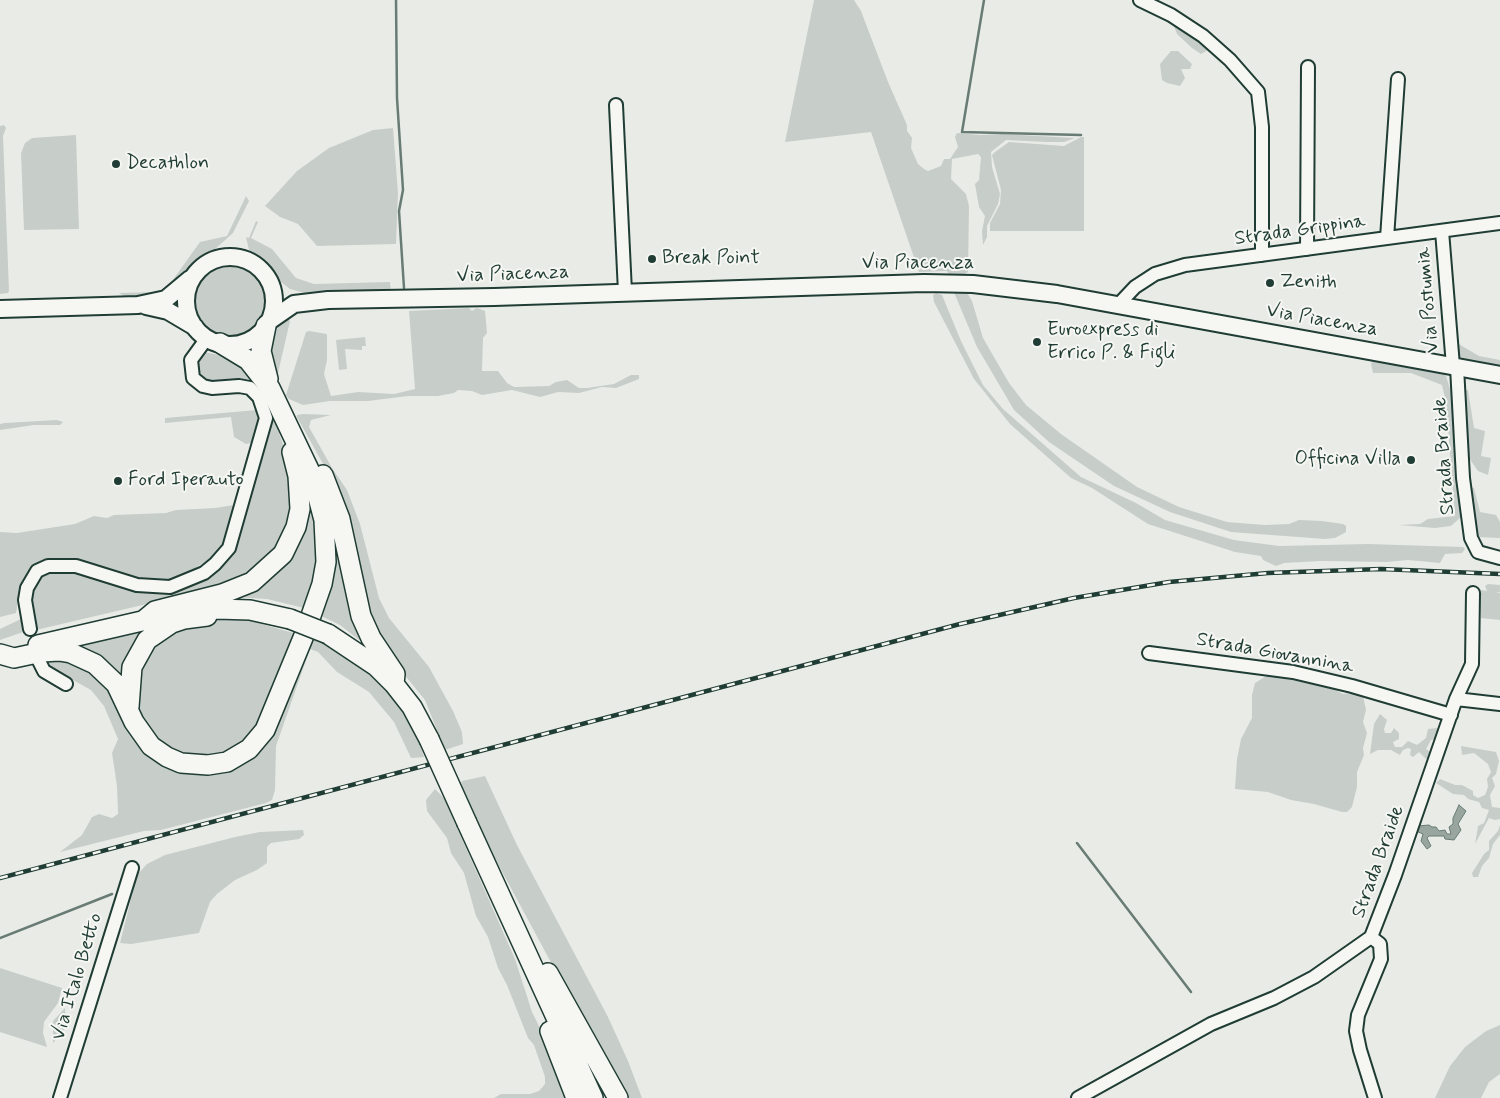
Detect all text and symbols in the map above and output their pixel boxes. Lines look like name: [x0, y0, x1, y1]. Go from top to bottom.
place label: Decathlon: [126, 152, 209, 176]
marker: Decathlon: [110, 158, 122, 170]
street label: Strada Grippina: [1233, 210, 1367, 252]
street label: Via Postumia: [1412, 246, 1446, 354]
place label: Break Point: [662, 247, 760, 271]
street label: Via Piacenza: [862, 252, 974, 276]
marker: Break Point: [646, 253, 658, 265]
street label: Via Piacenza: [456, 261, 570, 289]
place label: Zenith: [1280, 271, 1337, 295]
marker: Zenith: [1264, 277, 1276, 289]
street label: Via Piacenza: [1264, 299, 1380, 343]
place label: Euroexpress di Errico P. & Figli: [1047, 319, 1175, 366]
marker: Euroexpress di Errico P. & Figli: [1031, 336, 1043, 348]
street label: Strada Braide: [1429, 396, 1461, 516]
place label: Officina Villa: [1294, 448, 1401, 472]
marker: Officina Villa: [1405, 454, 1417, 466]
place label: Ford Iperauto: [128, 469, 244, 493]
marker: Ford Iperauto: [112, 475, 124, 487]
street label: Strada Giovannina: [1195, 628, 1355, 680]
street label: Strada Braide: [1348, 802, 1410, 922]
street label: Via Italo Betto: [47, 910, 109, 1044]

